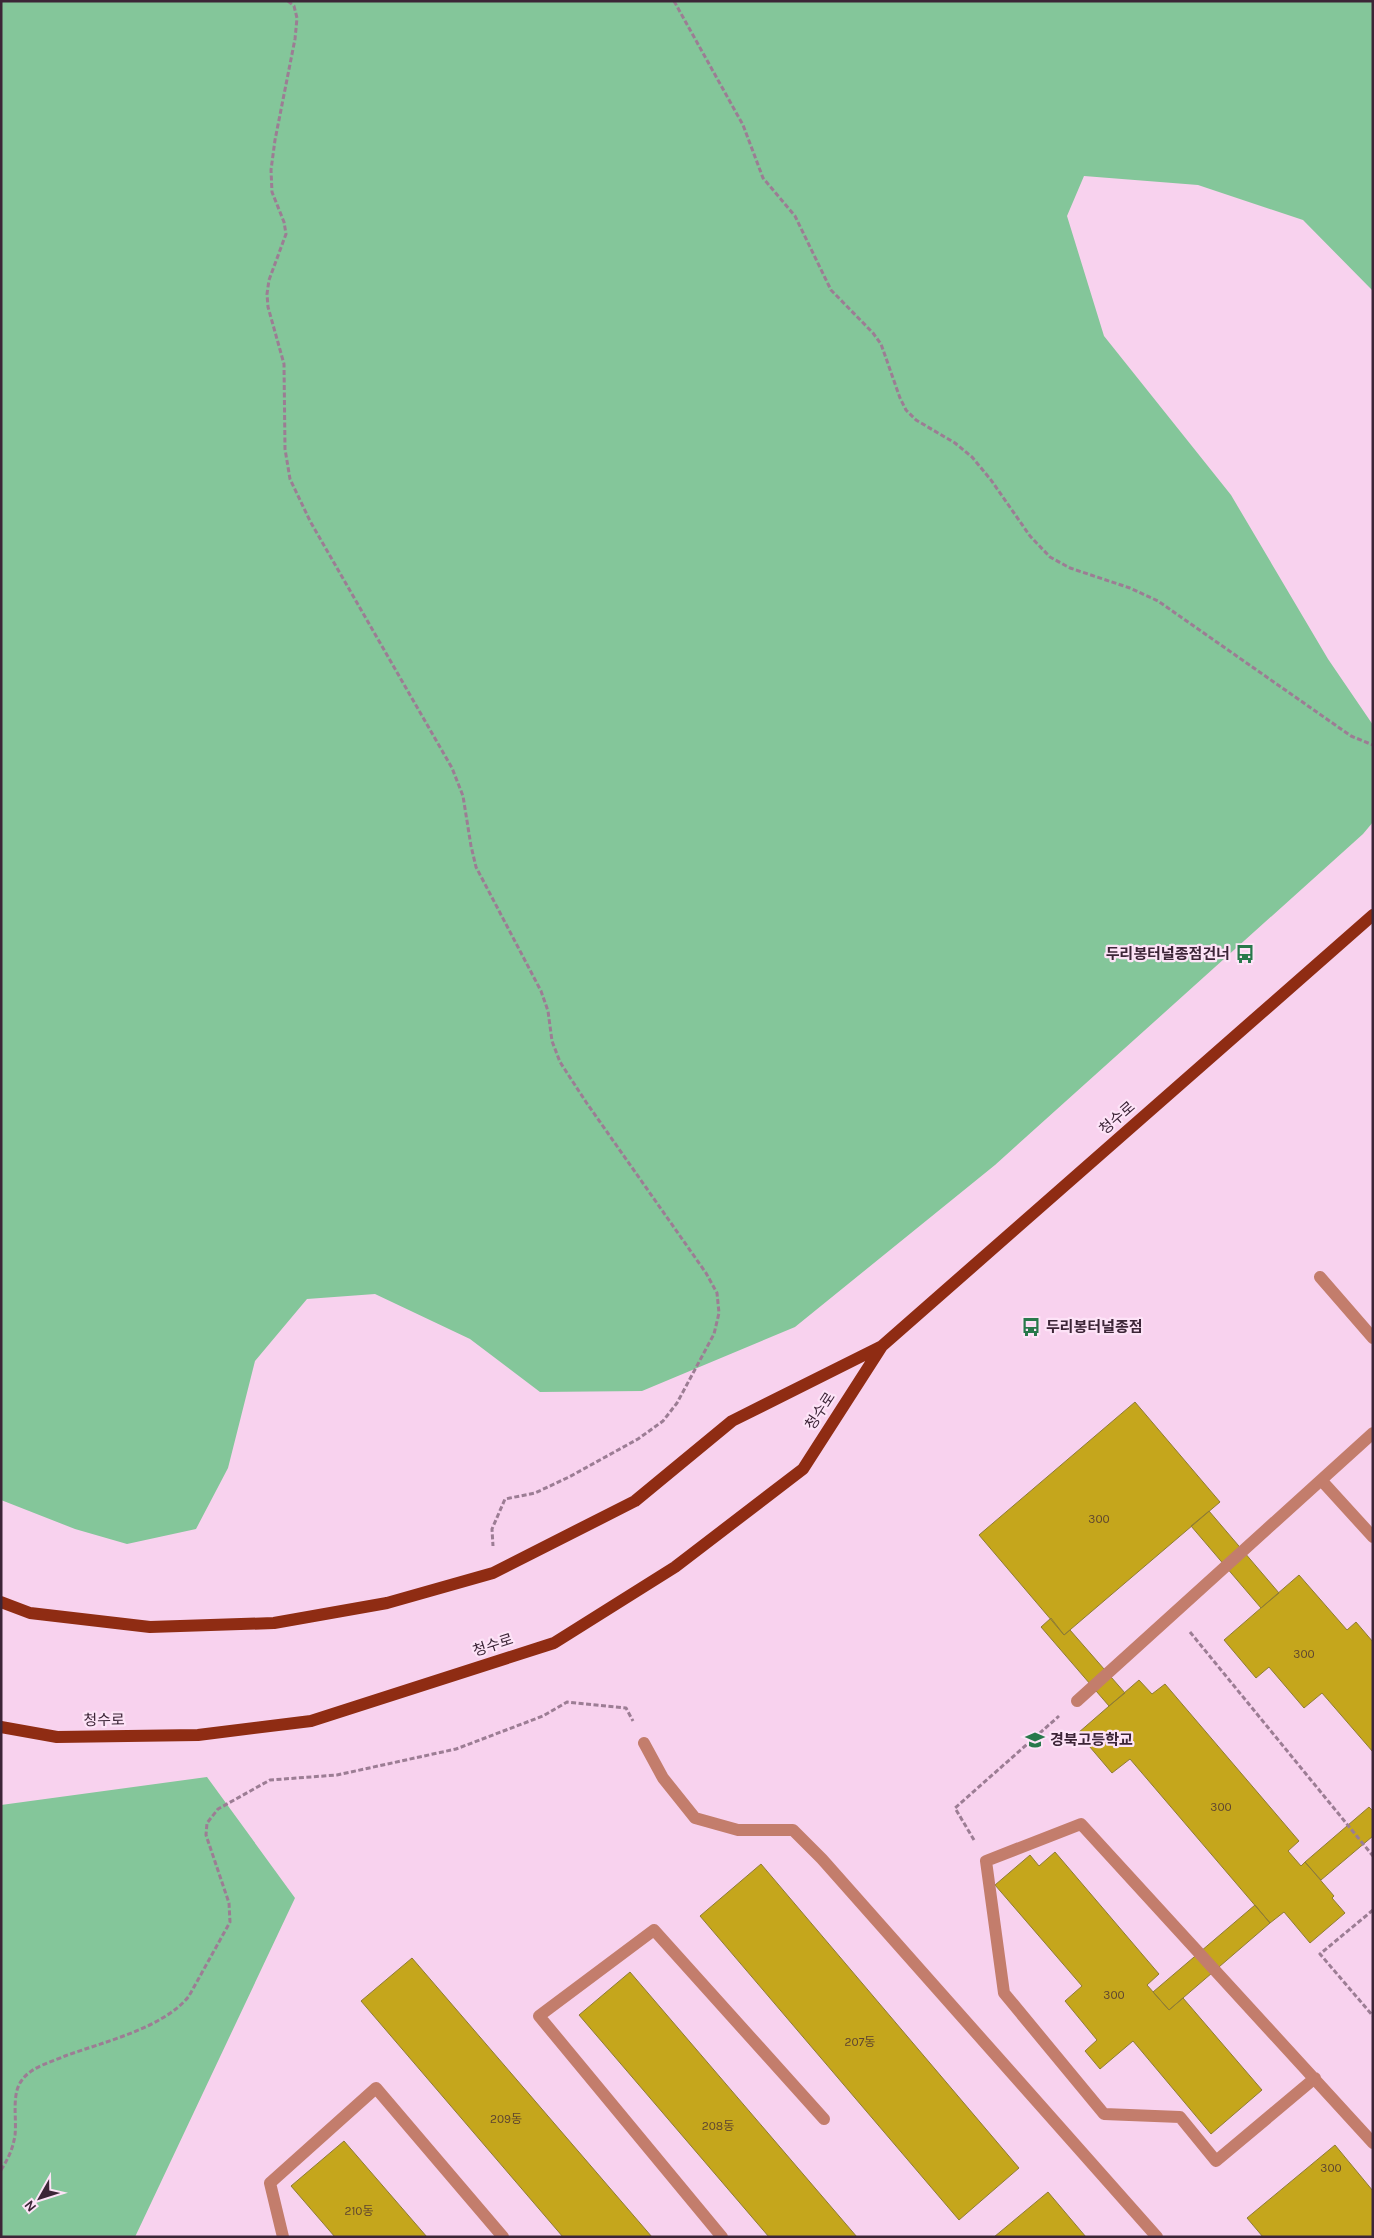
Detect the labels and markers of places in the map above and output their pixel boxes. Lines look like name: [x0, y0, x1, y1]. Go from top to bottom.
bus stop icon: 두리봉터널종점건너: [1234, 943, 1256, 965]
place label: 두리봉터널종점건너: [1106, 945, 1230, 963]
bus stop icon: 두리봉터널종점: [1020, 1316, 1042, 1338]
place label: 두리봉터널종점: [1046, 1318, 1143, 1336]
school or university icon: 경북고등학교: [1024, 1729, 1046, 1751]
place label: 경북고등학교: [1050, 1731, 1133, 1749]

